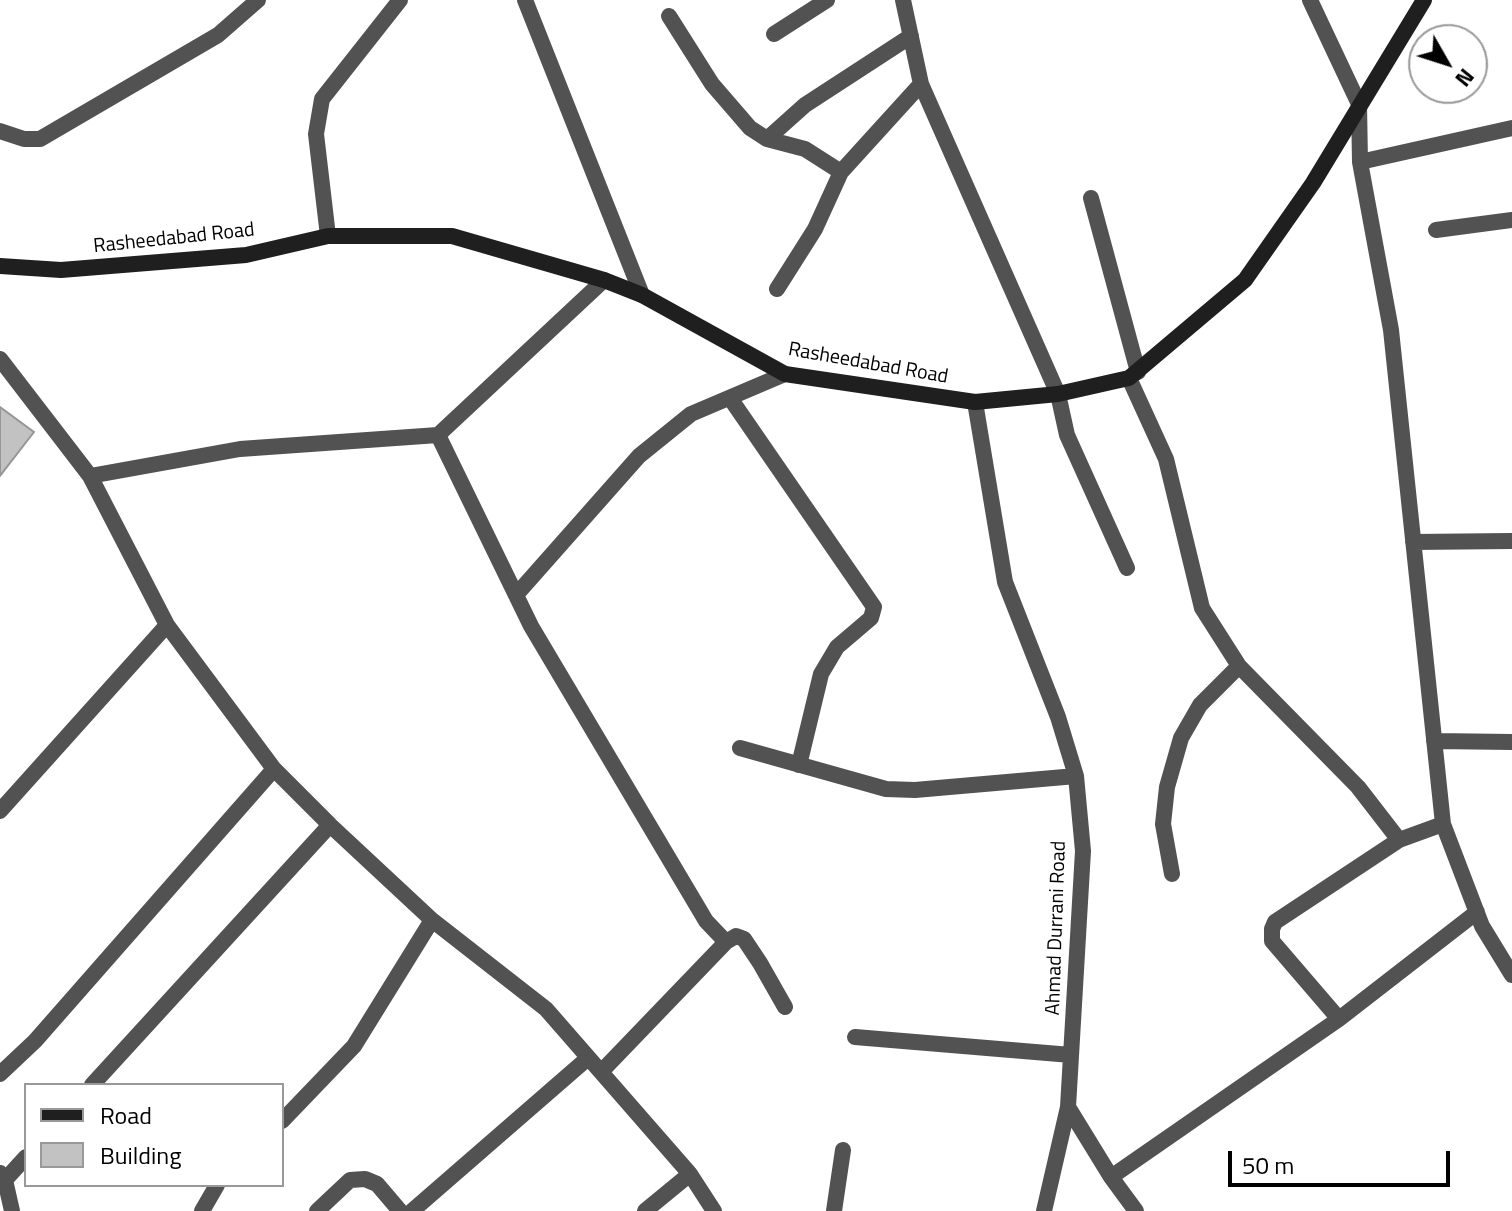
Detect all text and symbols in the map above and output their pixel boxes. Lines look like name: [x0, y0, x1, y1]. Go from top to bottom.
north arrow: [1408, 24, 1488, 104]
text: N: [1447, 61, 1483, 94]
street label: Rasheedabad Road: [92, 219, 256, 259]
street label: Rasheedabad Road: [786, 338, 950, 390]
street label: Ahmad Durrani Road: [1042, 840, 1072, 1016]
legend: [24, 1083, 284, 1187]
text: Road: [100, 1097, 152, 1133]
scale bar: [1232, 1135, 1454, 1185]
text: Building: [100, 1137, 182, 1173]
text: 50 m: [1242, 1147, 1294, 1183]

